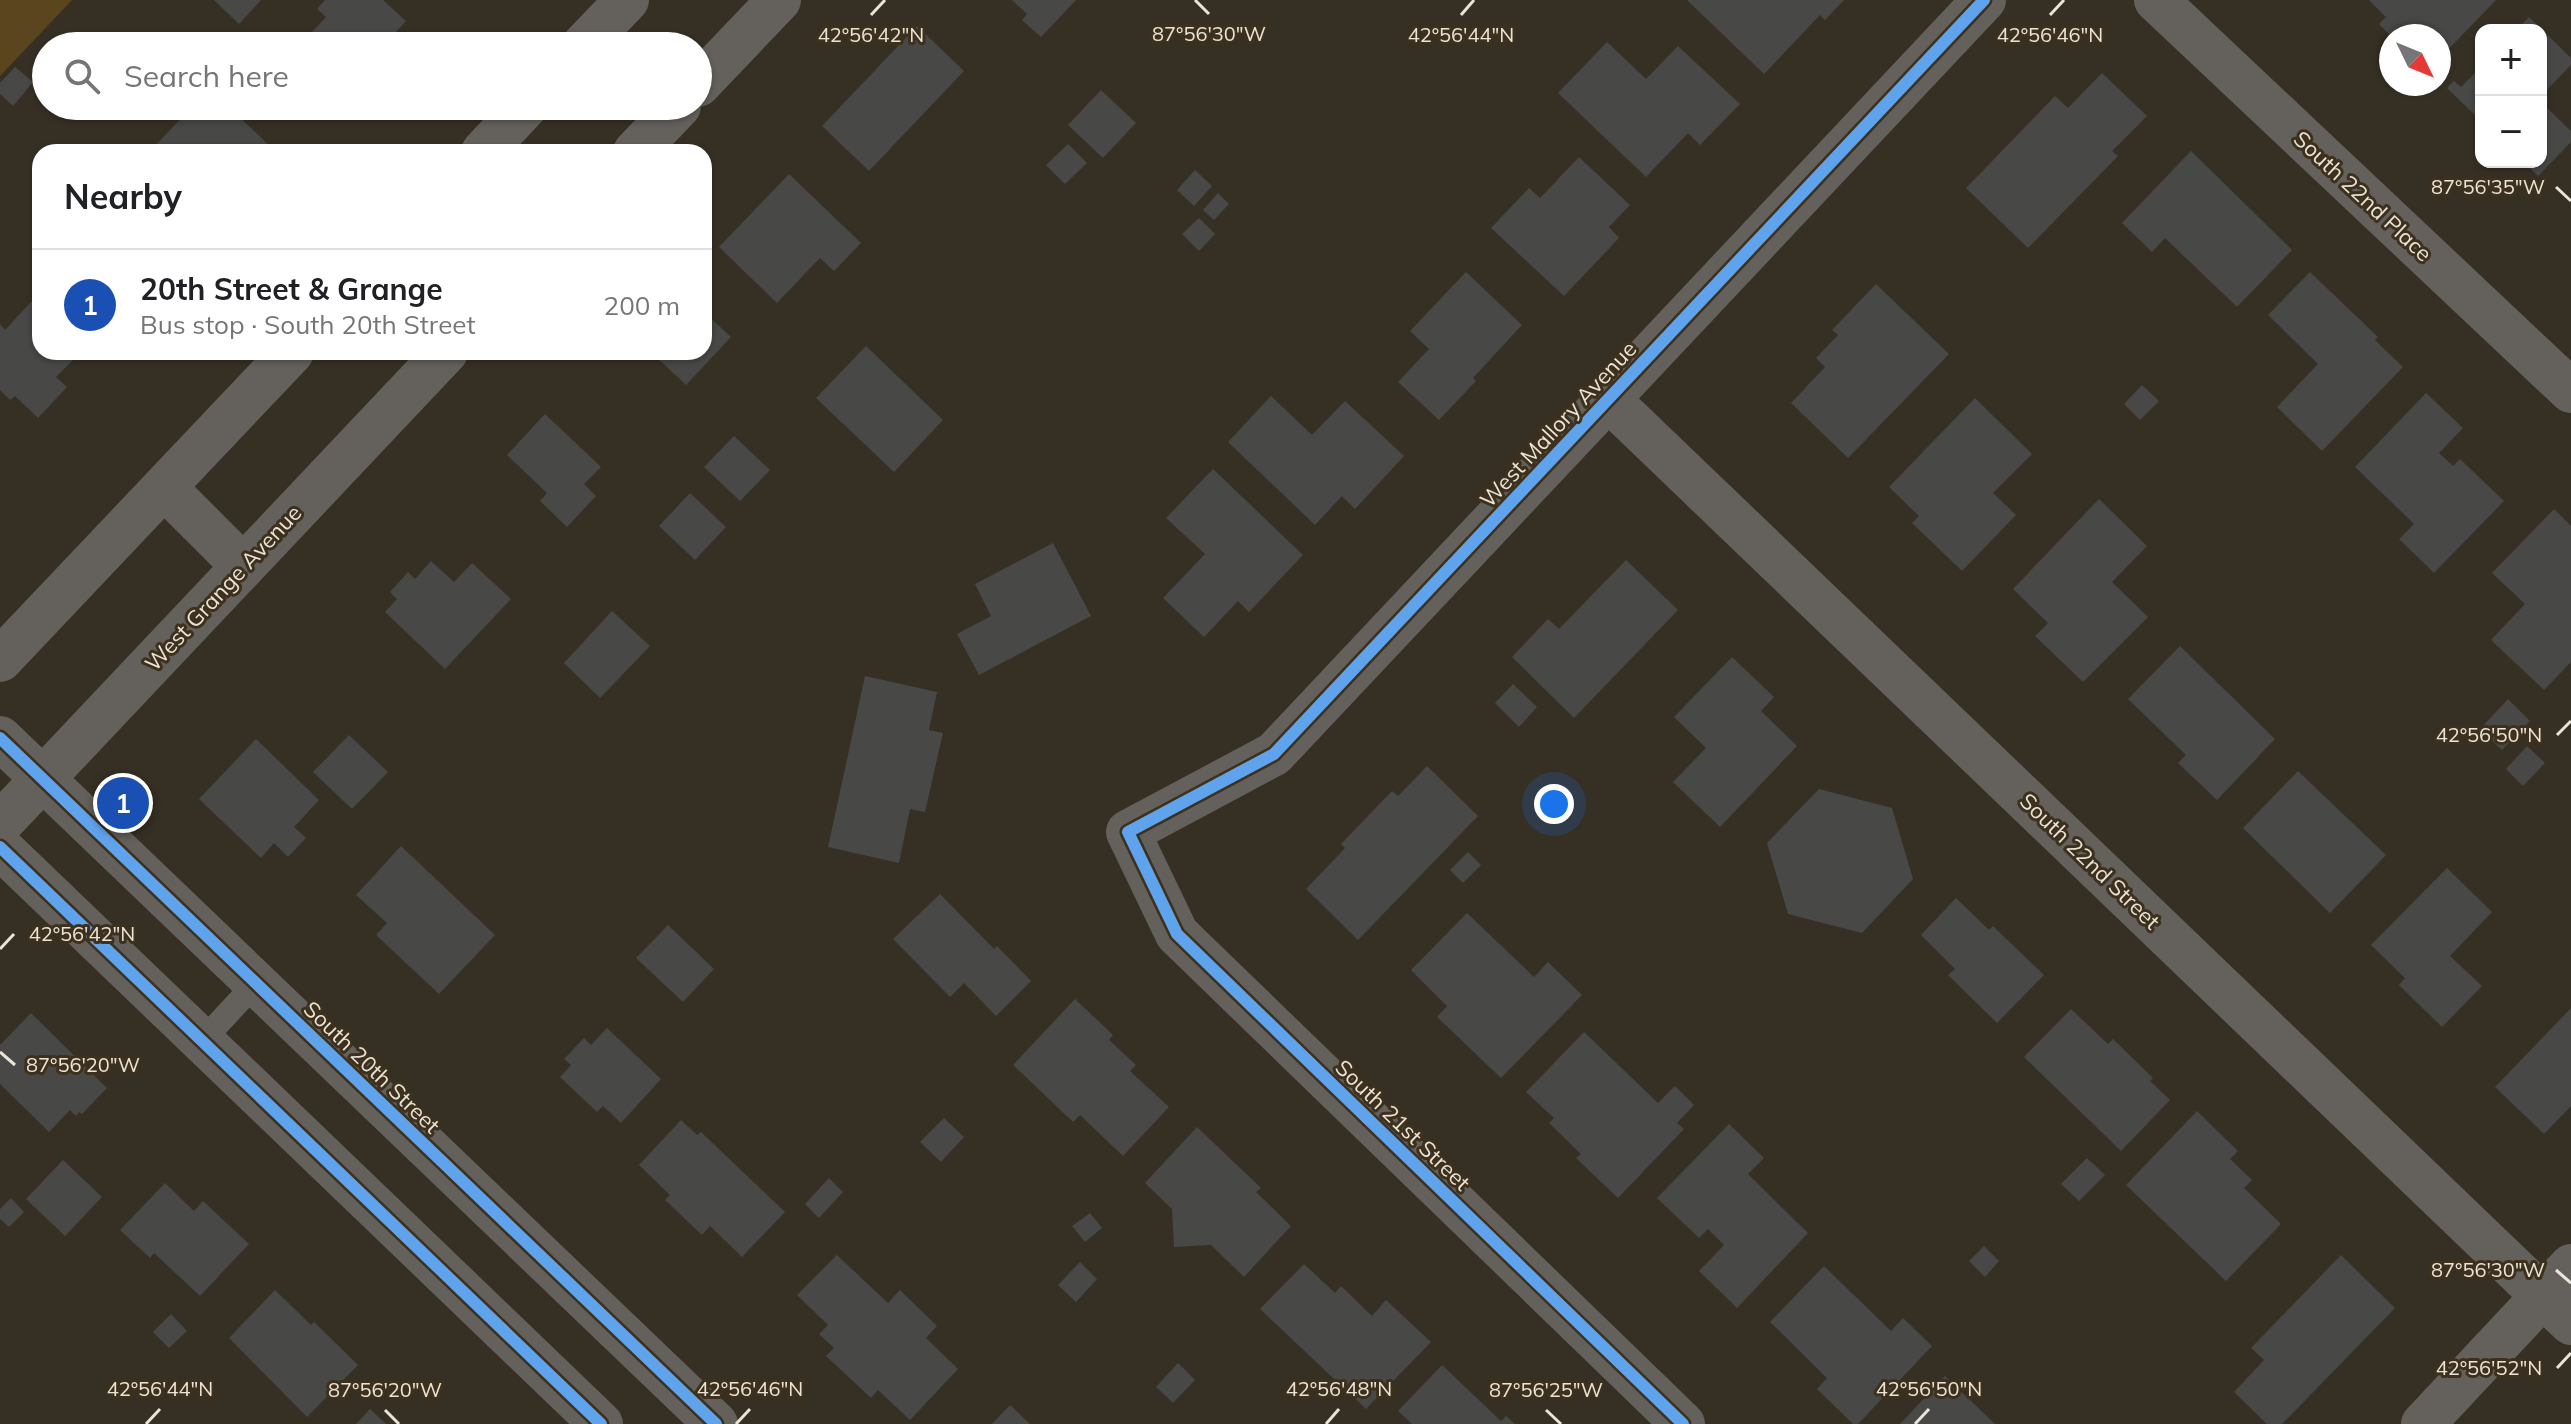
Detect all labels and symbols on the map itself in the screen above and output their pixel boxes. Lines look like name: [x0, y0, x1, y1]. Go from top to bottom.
text: 87°56'30"W: [1152, 21, 1266, 46]
text: 42°56'42"N: [818, 22, 924, 47]
text: 42°56'44"N: [1408, 22, 1514, 47]
text: 42°56'46"N: [1997, 22, 2103, 47]
north arrow: [2379, 24, 2451, 96]
street label: South 22nd Place: [2288, 125, 2438, 267]
text: 87°56'35"W: [2431, 174, 2545, 199]
street label: West Mallory Avenue: [1474, 335, 1642, 513]
street label: West Grange Avenue: [139, 499, 307, 677]
text: 42°56'50"N: [2436, 722, 2542, 747]
pin: 1: [97, 773, 149, 833]
your location: [1534, 784, 1574, 824]
street label: South 22nd Street: [2014, 787, 2166, 935]
text: 42°56'42"N: [29, 921, 135, 946]
street label: South 20th Street: [298, 995, 446, 1139]
text: 87°56'20"W: [26, 1052, 140, 1077]
street label: South 21st Street: [1330, 1054, 1477, 1197]
text: 87°56'30"W: [2431, 1257, 2545, 1282]
text: 42°56'52"N: [2436, 1355, 2542, 1380]
text: 42°56'44"N: [107, 1376, 213, 1401]
text: 42°56'46"N: [697, 1376, 803, 1401]
text: 42°56'48"N: [1286, 1376, 1392, 1401]
text: 42°56'50"N: [1876, 1376, 1982, 1401]
text: 87°56'20"W: [328, 1377, 442, 1402]
text: 87°56'25"W: [1489, 1377, 1603, 1402]

